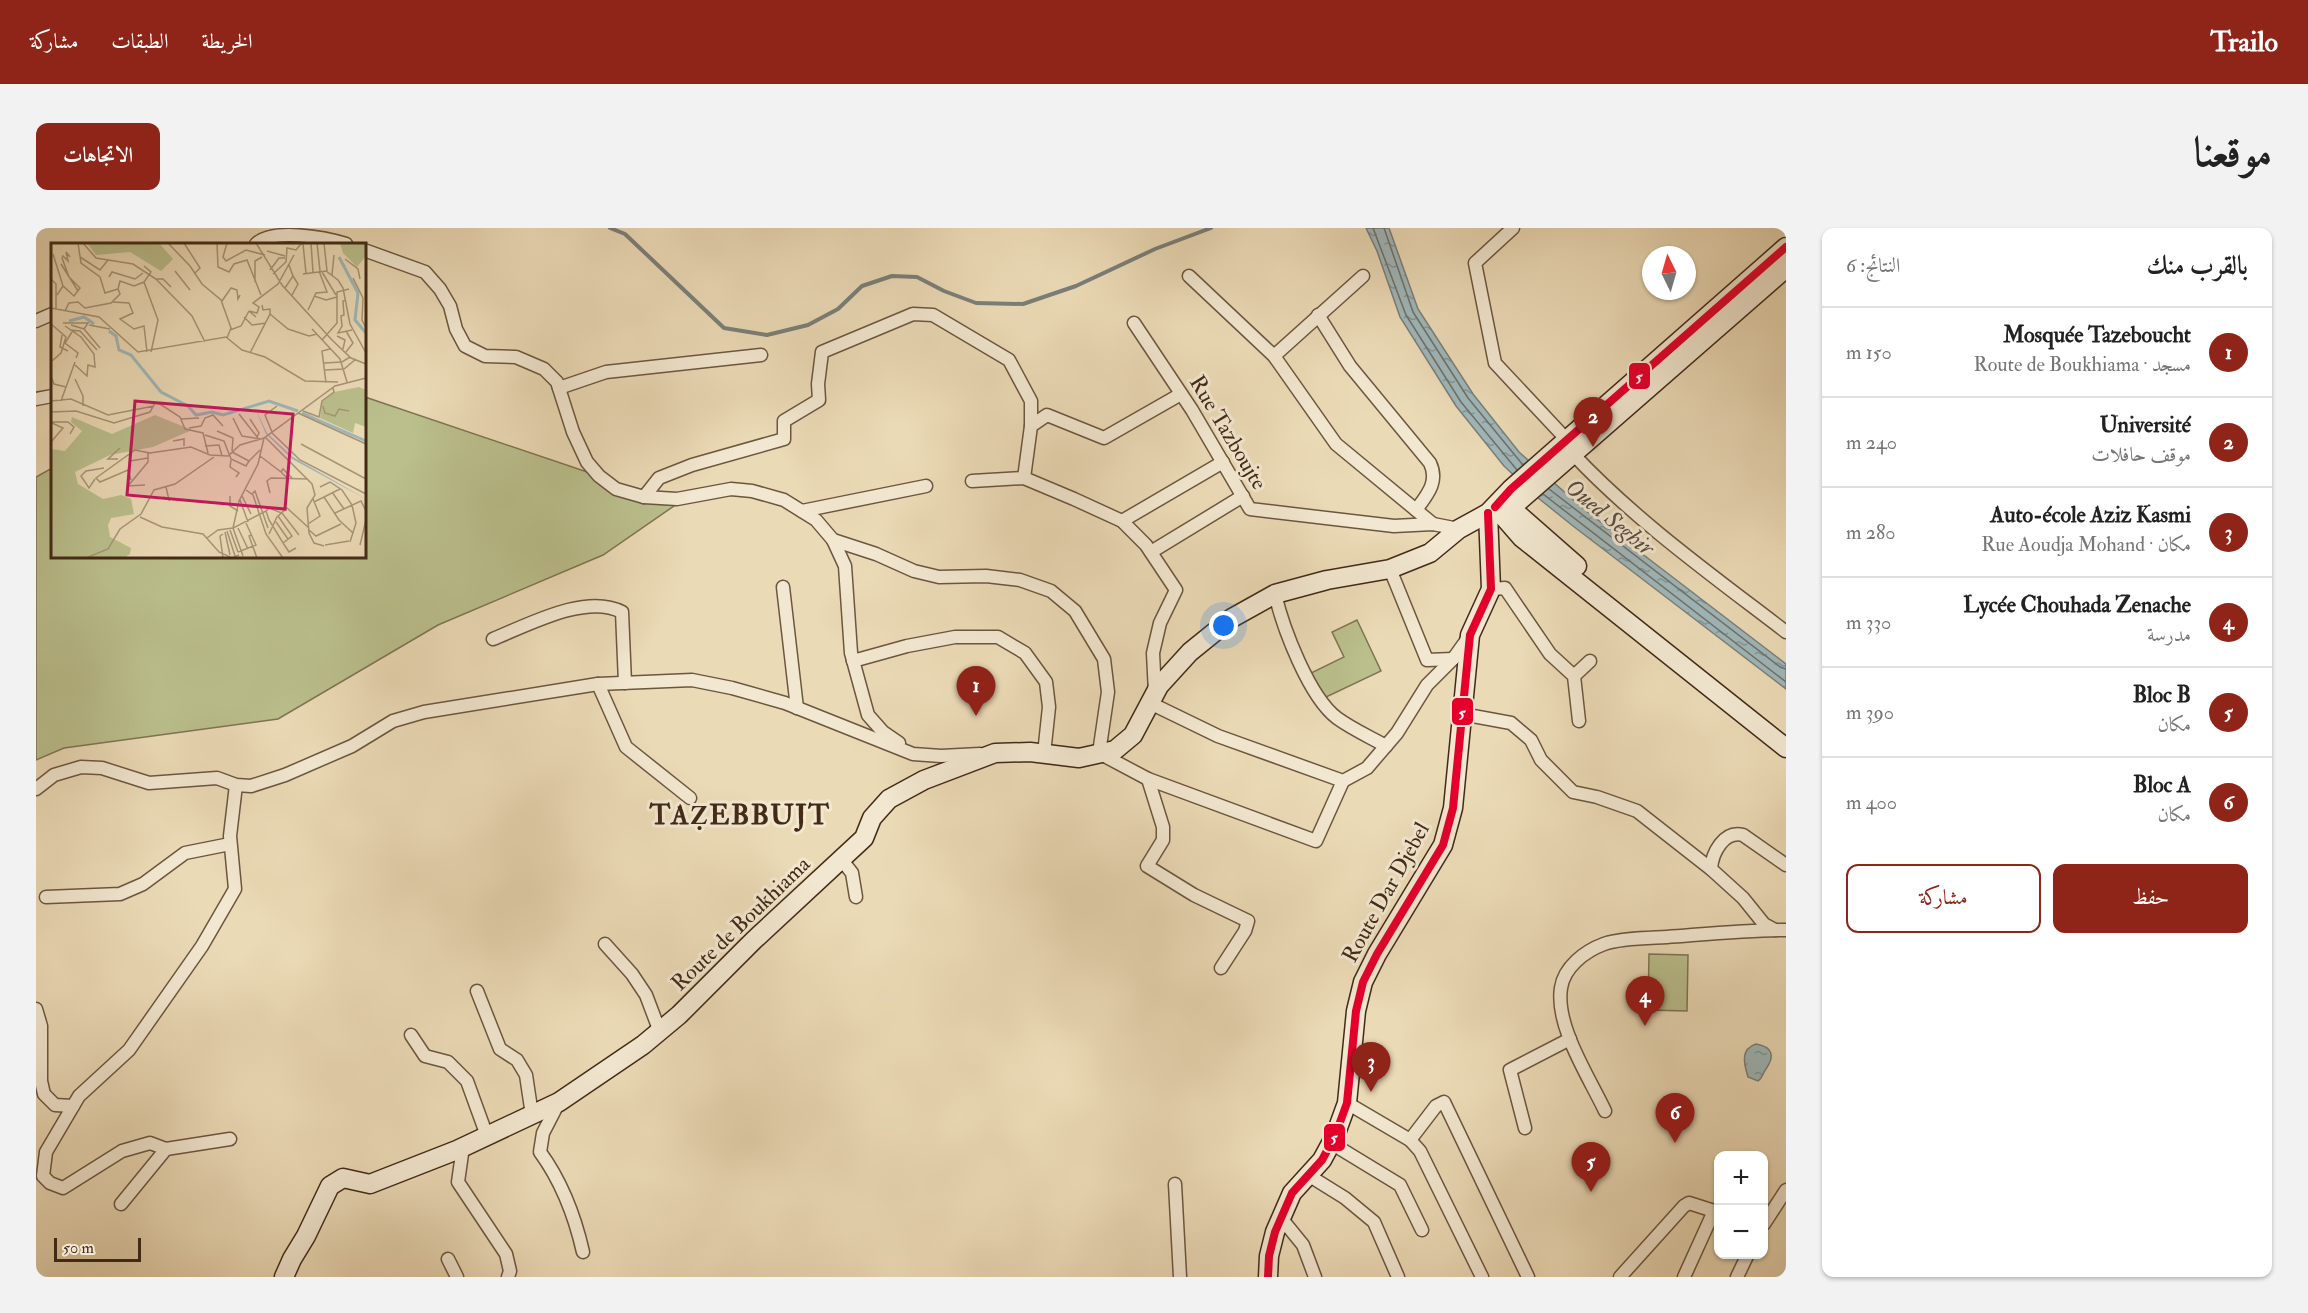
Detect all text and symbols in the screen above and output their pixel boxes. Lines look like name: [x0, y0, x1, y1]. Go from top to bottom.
text: Trailo: [2210, 25, 2278, 60]
text: مشاركة: [30, 28, 78, 55]
text: الطبقات: [111, 28, 168, 55]
text: الخريطة: [201, 28, 253, 55]
button: الاتجاهات: [36, 123, 160, 190]
text: موقعنا: [2194, 127, 2272, 179]
inset map: [51, 243, 366, 558]
north arrow: [1642, 246, 1696, 300]
text: بالقرب منك: [2146, 250, 2248, 282]
text: النتائج: 6: [1846, 253, 1900, 278]
text: Mosquée Tazeboucht: [2003, 321, 2191, 349]
text: 150 m: [1846, 340, 1892, 365]
text: 1: [2225, 340, 2232, 365]
text: مسجد · Route de Boukhiama: [1974, 352, 2191, 377]
line badge: 5: [1628, 362, 1651, 390]
text: 5: [1635, 367, 1643, 387]
street label: Rue Tazboujte: [1183, 370, 1273, 495]
pin: 2: [1574, 398, 1612, 447]
text: Université: [2100, 411, 2191, 439]
text: 240 m: [1846, 430, 1897, 455]
text: 2: [2223, 430, 2234, 455]
text: موقف حافلات: [2091, 442, 2191, 467]
water label: Oued Seghir: [1559, 472, 1662, 564]
text: Auto-école Aziz Kasmi: [1990, 501, 2191, 529]
text: 280 m: [1846, 520, 1896, 545]
text: 3: [2225, 520, 2232, 545]
text: مكان · Rue Aoudja Mohand: [1981, 532, 2191, 557]
text: Lycée Chouhada Zenache: [1963, 591, 2191, 619]
text: 330 m: [1846, 610, 1891, 635]
text: 4: [2223, 610, 2234, 635]
your location: [1209, 611, 1238, 640]
text: مدرسة: [2147, 622, 2191, 647]
pin: 1: [956, 666, 996, 716]
text: Bloc B: [2133, 681, 2191, 709]
line badge: 5: [1451, 697, 1474, 726]
text: 390 m: [1846, 700, 1894, 725]
text: 5: [2224, 700, 2233, 725]
text: 5: [1458, 703, 1466, 723]
text: مكان: [2157, 712, 2191, 737]
text: Bloc A: [2133, 771, 2191, 799]
text: 400 m: [1846, 790, 1897, 815]
text: 6: [2223, 790, 2234, 815]
district label: TAẒEBBUJT: [649, 798, 830, 833]
text: مكان: [2157, 802, 2191, 827]
street label: Route Dar Djebel: [1336, 817, 1436, 968]
street label: Route de Boukhiama: [665, 850, 817, 997]
button: مشاركة: [1846, 864, 2041, 933]
button: حفظ: [2053, 864, 2248, 933]
pin: 4: [1626, 976, 1664, 1026]
pin: 3: [1352, 1042, 1390, 1092]
pin: 6: [1656, 1094, 1694, 1143]
line badge: 5: [1323, 1123, 1346, 1152]
text: 5: [1330, 1128, 1338, 1148]
pin: 5: [1572, 1142, 1610, 1192]
map controls: [1714, 1151, 1768, 1259]
button: +: [1714, 1151, 1768, 1205]
button: −: [1714, 1205, 1768, 1259]
scale bar: [54, 1235, 141, 1262]
text: 50 m: [63, 1238, 94, 1258]

